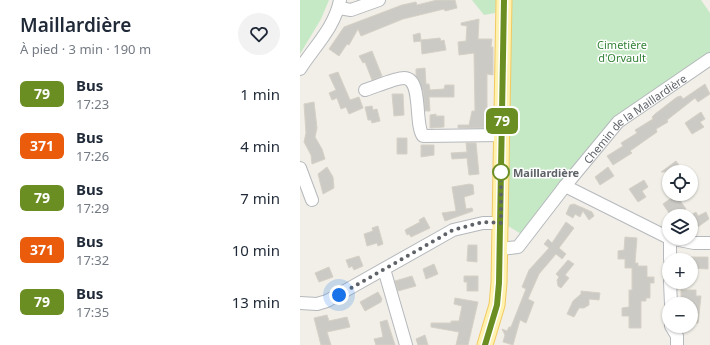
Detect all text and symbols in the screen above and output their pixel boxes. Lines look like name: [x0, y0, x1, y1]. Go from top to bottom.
text: Maillardière: [20, 12, 131, 38]
button: heart: [238, 13, 280, 55]
park label: Cimetière d'Orvault: [597, 37, 647, 65]
text: À pied · 3 min · 190 m: [20, 40, 151, 58]
street label: Chemin de la Maillardière: [580, 70, 689, 166]
text: Bus: [76, 75, 103, 95]
text: 79: [34, 84, 50, 103]
text: 1 min: [240, 84, 280, 104]
text: 17:23: [76, 95, 109, 113]
line badge: 79: [484, 108, 520, 134]
text: 79: [494, 111, 510, 130]
text: Bus: [76, 127, 103, 147]
text: 371: [30, 136, 54, 155]
text: 4 min: [240, 136, 280, 156]
text: 17:26: [76, 147, 109, 165]
marker: Maillardière: [492, 163, 510, 181]
place label: Maillardière: [513, 165, 580, 180]
map controls: [662, 165, 698, 333]
button: locate: [662, 165, 698, 201]
text: Bus: [76, 179, 103, 199]
text: 79: [34, 188, 50, 207]
text: 7 min: [240, 188, 280, 208]
text: 17:29: [76, 199, 109, 217]
button: layers: [662, 209, 698, 245]
text: Bus: [76, 231, 103, 251]
text: 371: [30, 240, 54, 259]
text: 10 min: [232, 240, 280, 260]
text: 17:32: [76, 251, 109, 269]
button: +: [662, 253, 698, 289]
text: Bus: [76, 283, 103, 303]
your location: [329, 285, 349, 305]
text: 79: [34, 292, 50, 311]
text: 13 min: [232, 292, 280, 312]
button: −: [662, 297, 698, 333]
text: 17:35: [76, 303, 109, 321]

